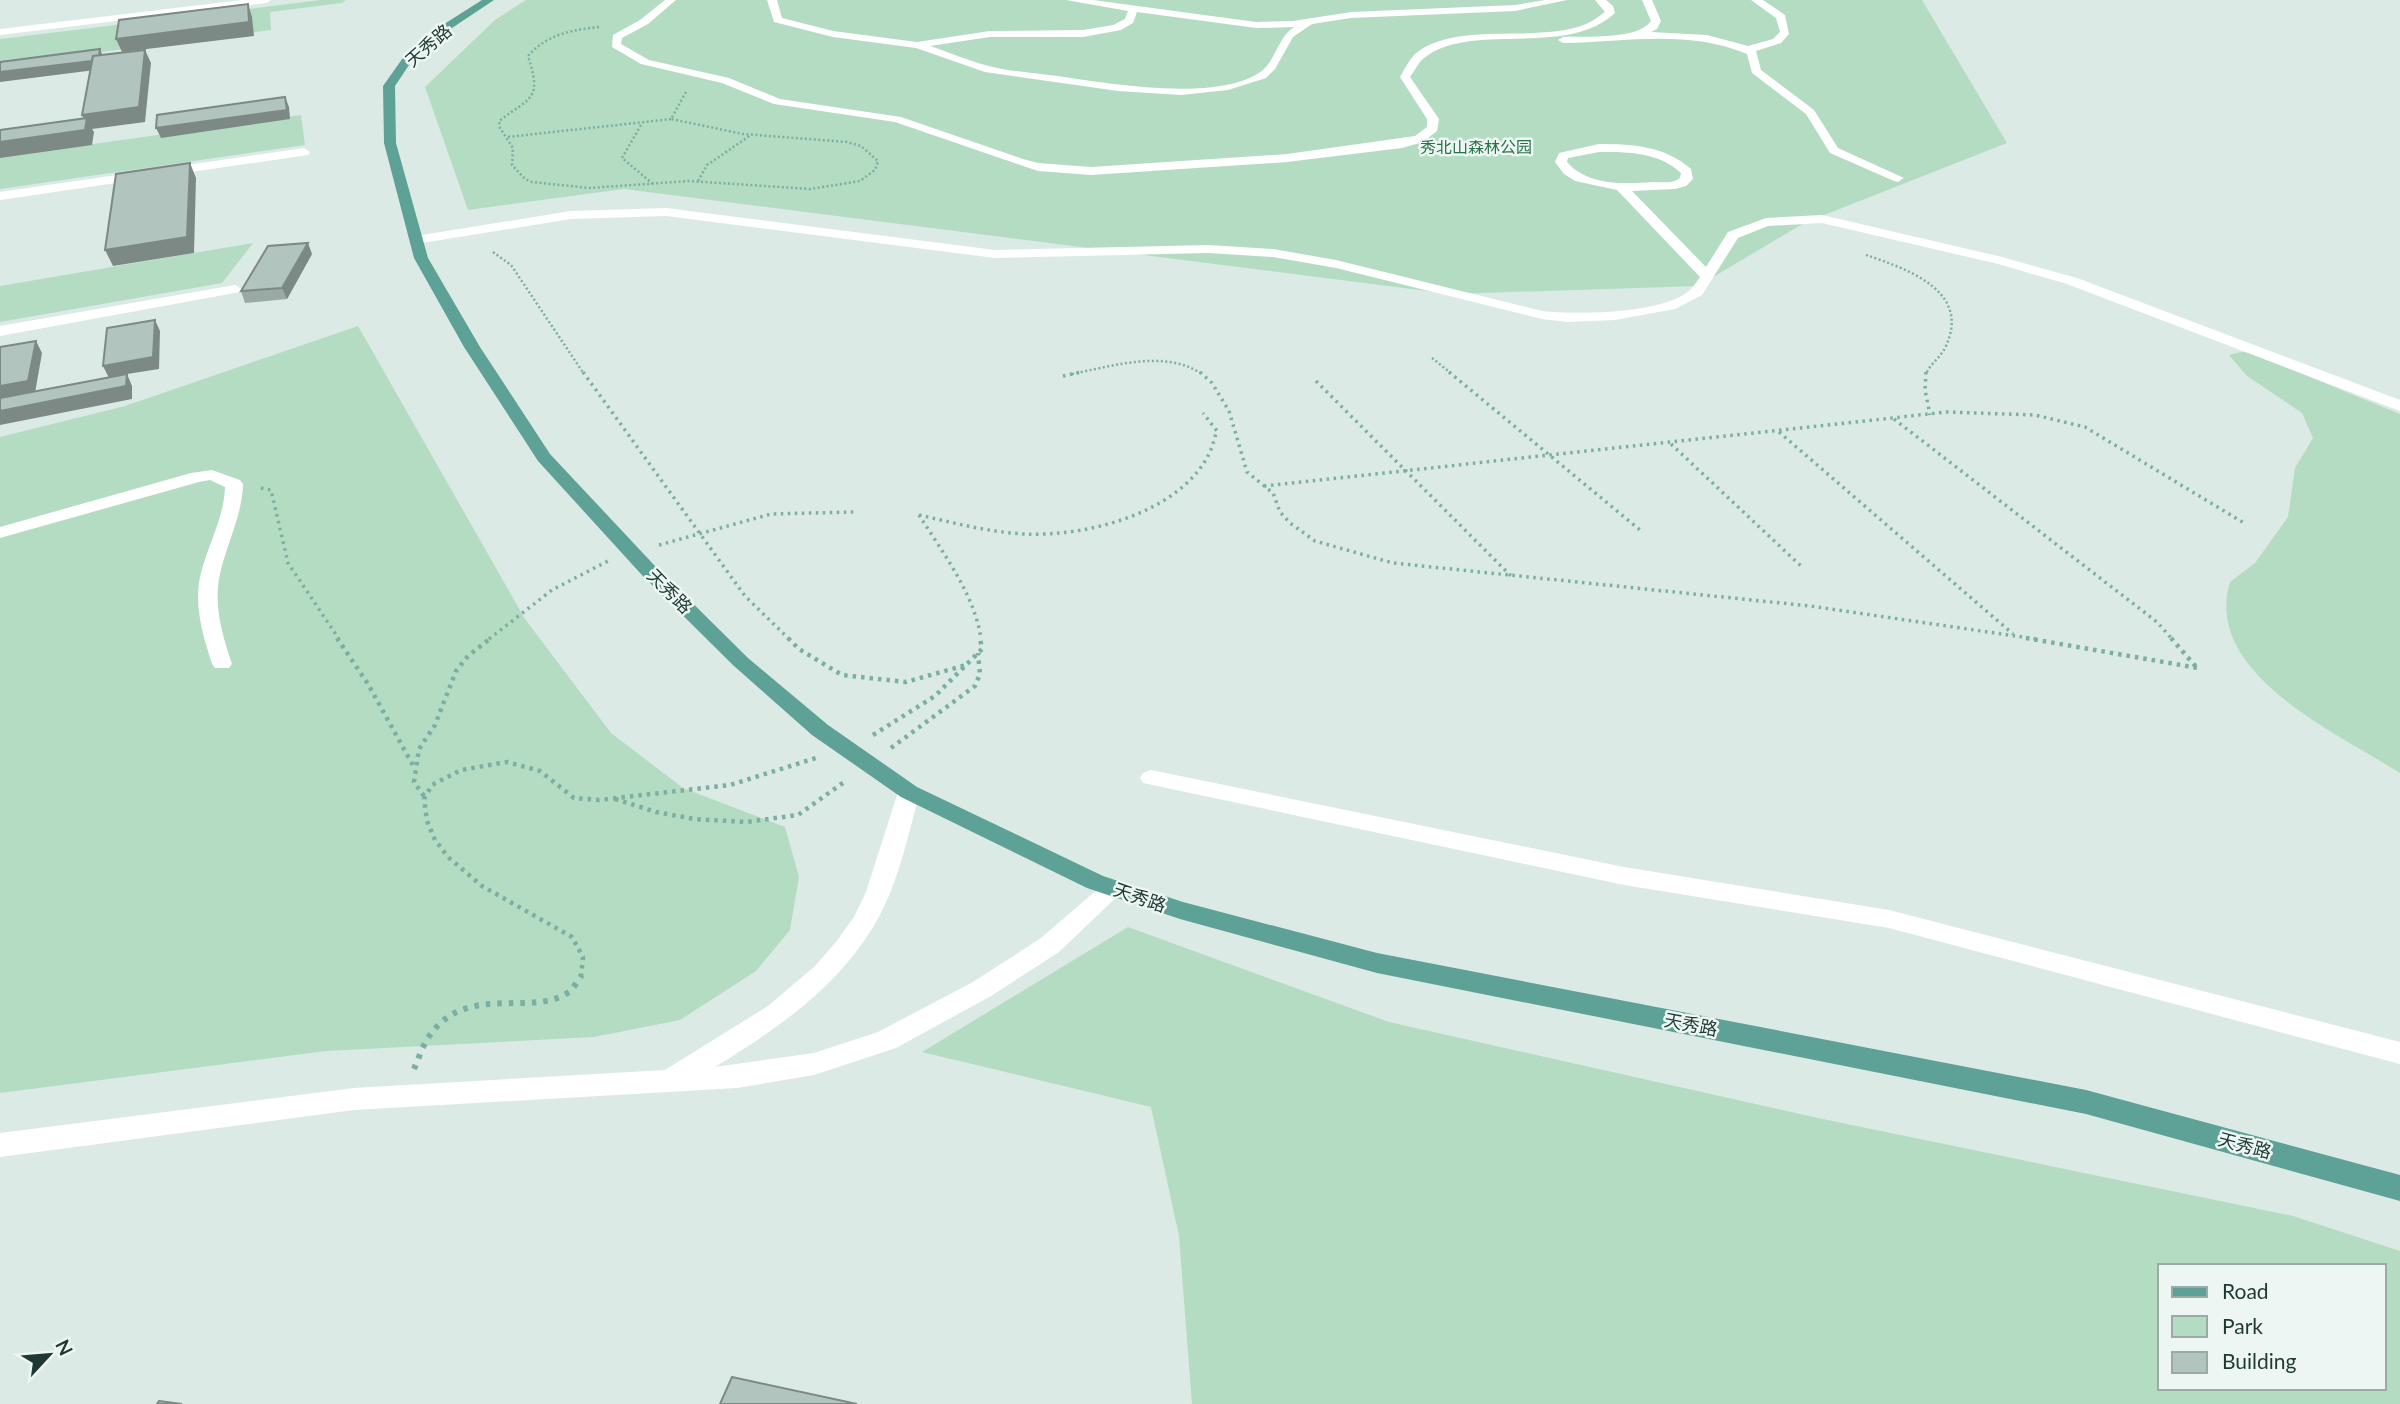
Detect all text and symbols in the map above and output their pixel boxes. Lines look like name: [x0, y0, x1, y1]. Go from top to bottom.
street label: 天秀路: [400, 19, 456, 71]
park label: 秀北山森林公园: [1420, 137, 1532, 156]
street label: 天秀路: [643, 564, 697, 618]
street label: 天秀路: [1111, 878, 1169, 916]
street label: 天秀路: [1662, 1008, 1720, 1040]
street label: 天秀路: [2216, 1127, 2274, 1163]
legend: [2158, 1264, 2386, 1390]
text: Road: [2222, 1278, 2269, 1303]
text: Park: [2222, 1313, 2263, 1338]
north arrow: [14, 1320, 84, 1390]
text: N: [51, 1336, 78, 1359]
text: Building: [2222, 1348, 2297, 1373]

